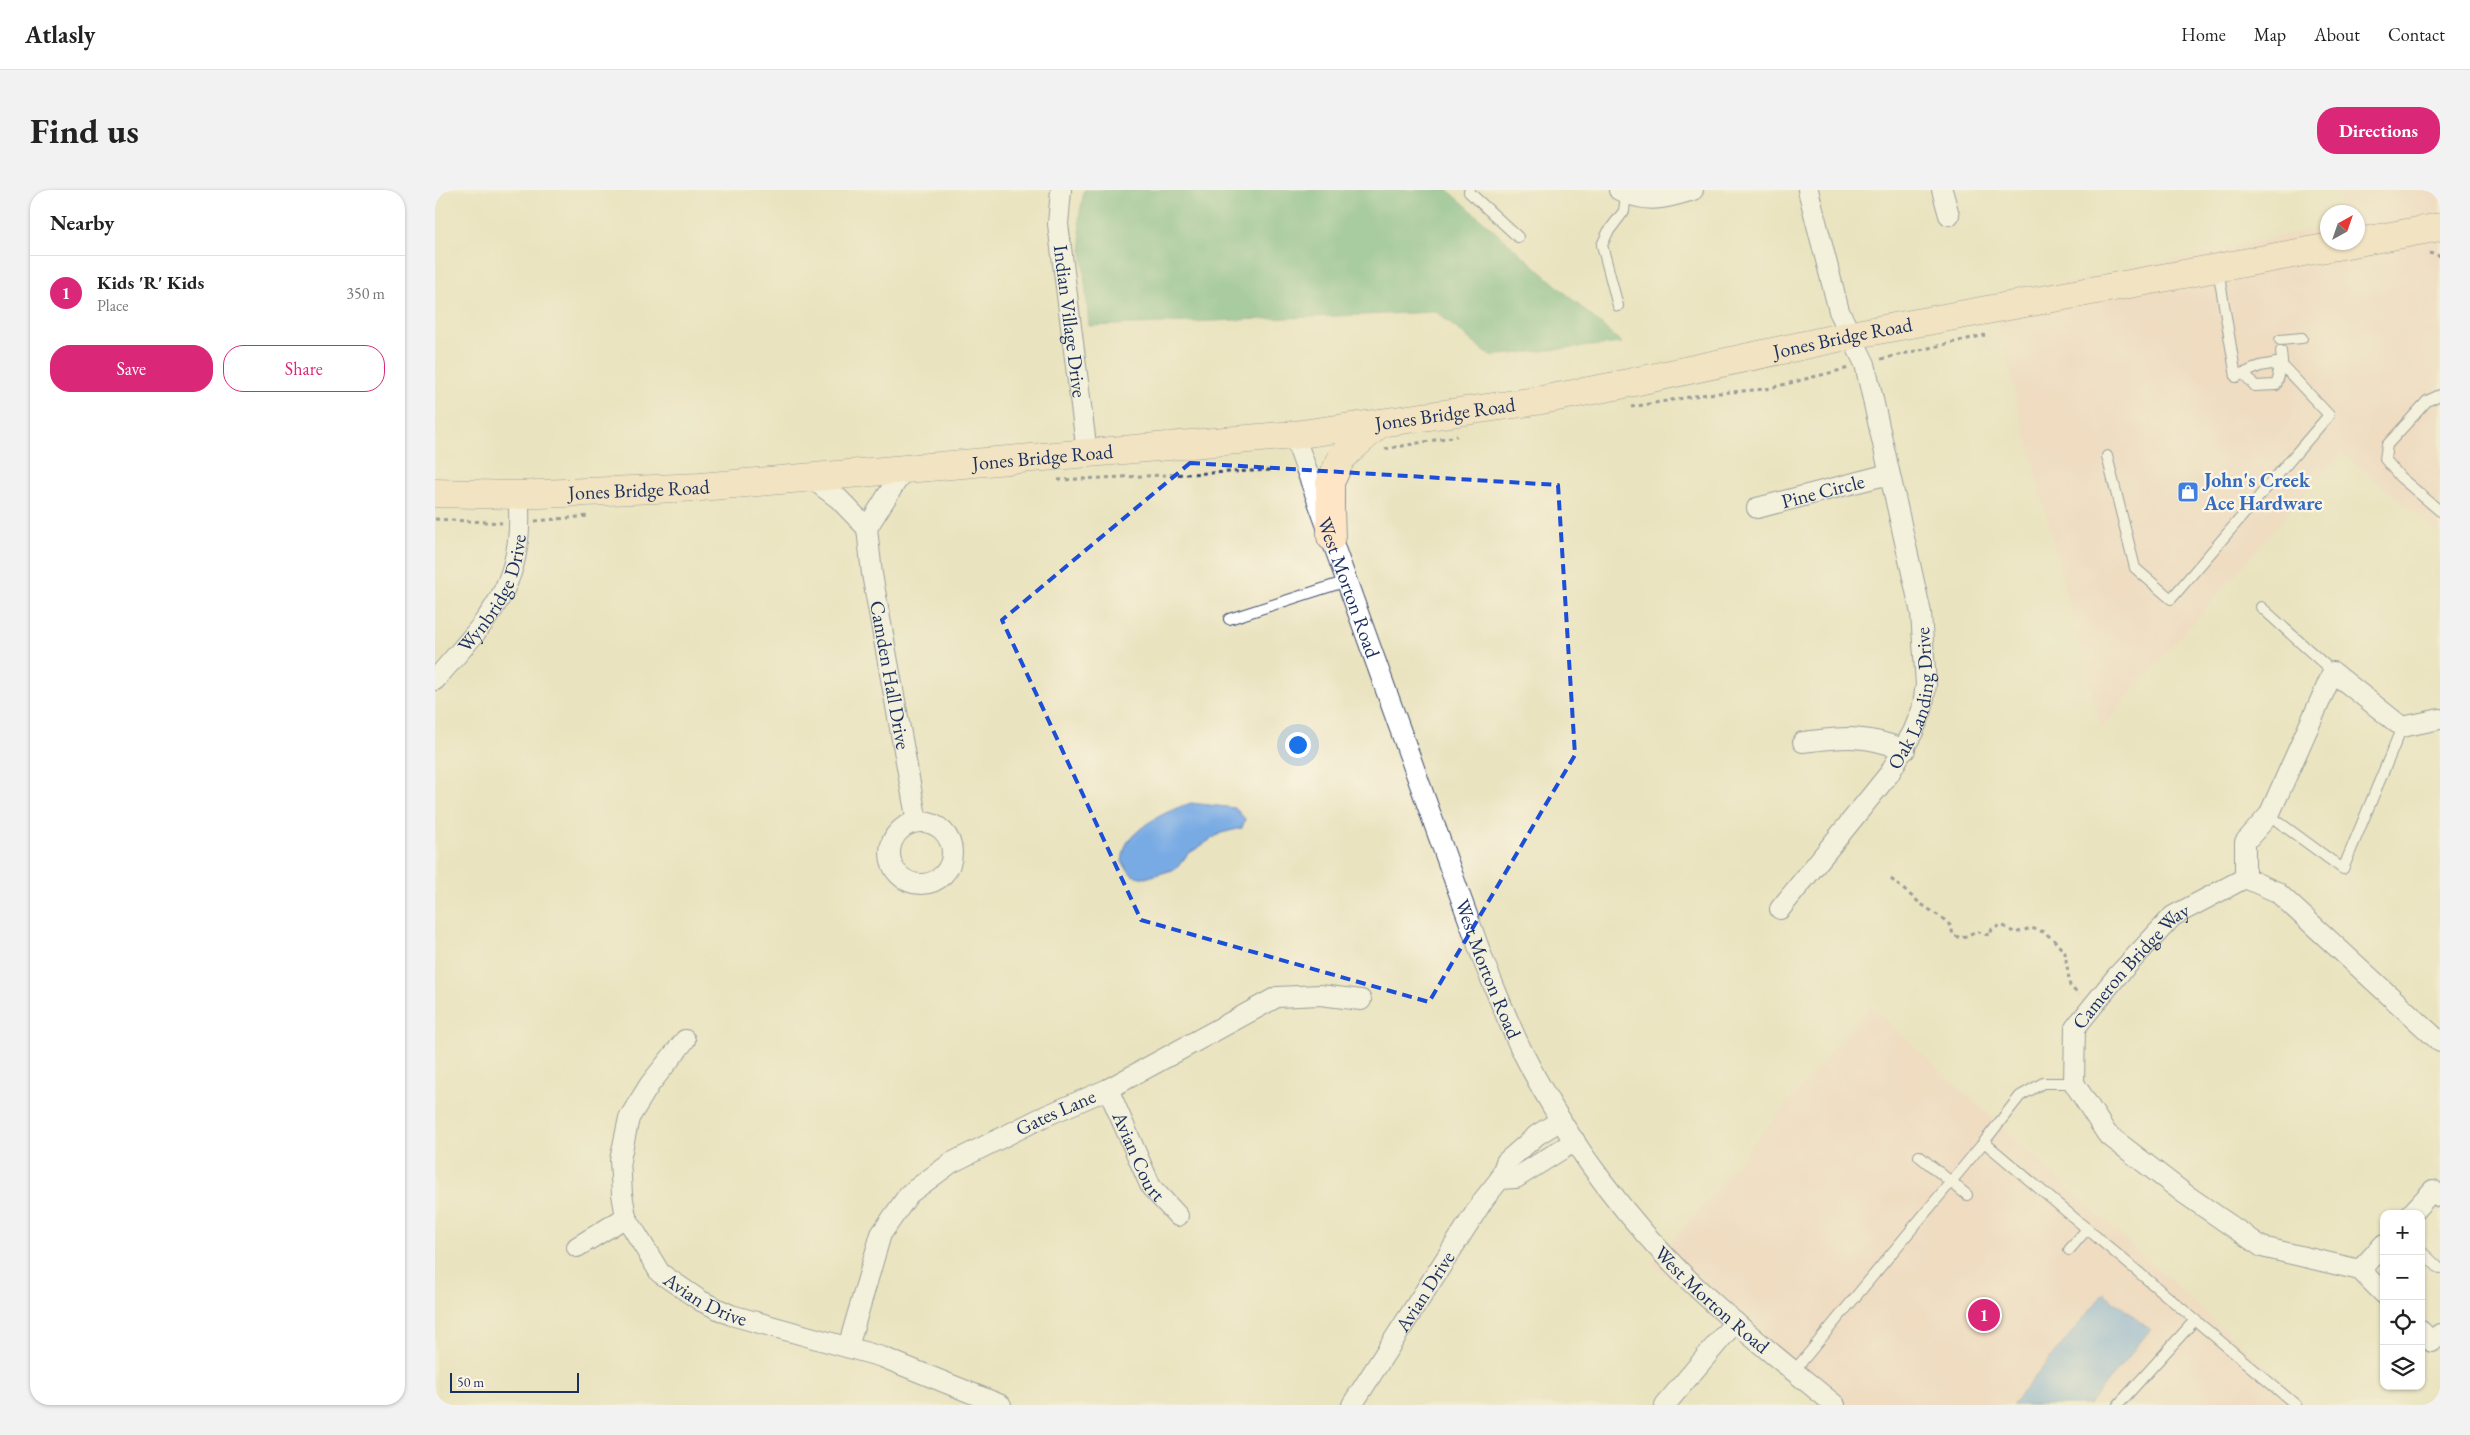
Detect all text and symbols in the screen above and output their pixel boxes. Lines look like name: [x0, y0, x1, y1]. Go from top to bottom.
text: Atlasly: [25, 19, 95, 50]
text: Home: [2181, 23, 2226, 46]
text: Map: [2254, 23, 2286, 46]
text: About: [2314, 23, 2360, 46]
text: Contact: [2388, 23, 2445, 46]
button: Directions: [2317, 107, 2440, 154]
text: Find us: [30, 108, 139, 153]
north arrow: [2320, 205, 2365, 250]
text: Nearby: [50, 209, 114, 236]
street label: Indian Village Drive: [1048, 243, 1093, 399]
text: Kids 'R' Kids: [97, 270, 204, 295]
text: 1: [62, 283, 70, 304]
text: 350 m: [346, 283, 385, 304]
text: Place: [97, 295, 129, 316]
street label: Jones Bridge Road: [1769, 311, 1915, 365]
button: Save: [50, 345, 213, 392]
button: Share: [223, 345, 385, 392]
street label: Jones Bridge Road: [1371, 391, 1518, 437]
street label: Jones Bridge Road: [969, 438, 1115, 476]
place label: John's Creek Ace Hardware: [2202, 467, 2323, 516]
street label: Pine Circle: [1779, 468, 1867, 514]
street label: Jones Bridge Road: [566, 473, 711, 506]
shop icon: John's Creek Ace Hardware: [2176, 480, 2200, 504]
street label: West Morton Road: [1312, 514, 1386, 662]
street label: Wynbridge Drive: [452, 533, 532, 658]
street label: Camden Hall Drive: [864, 599, 917, 752]
street label: Oak Landing Drive: [1881, 626, 1939, 774]
your location: [1285, 732, 1311, 758]
street label: West Morton Road: [1449, 895, 1528, 1044]
street label: Cameron Bridge Way: [2066, 897, 2194, 1035]
street label: Gates Lane: [1011, 1083, 1100, 1142]
street label: Avian Court: [1106, 1107, 1171, 1207]
map controls: [2380, 1210, 2425, 1390]
button: +: [2380, 1210, 2425, 1255]
street label: West Morton Road: [1649, 1240, 1776, 1360]
street label: Avian Drive: [1389, 1246, 1461, 1338]
button: −: [2380, 1255, 2425, 1300]
street label: Avian Drive: [658, 1266, 750, 1332]
pin: 1: [1968, 1296, 2000, 1334]
button: locate: [2380, 1300, 2425, 1345]
button: layers: [2380, 1345, 2425, 1390]
scale bar: [450, 1370, 579, 1393]
text: 50 m: [457, 1373, 484, 1391]

